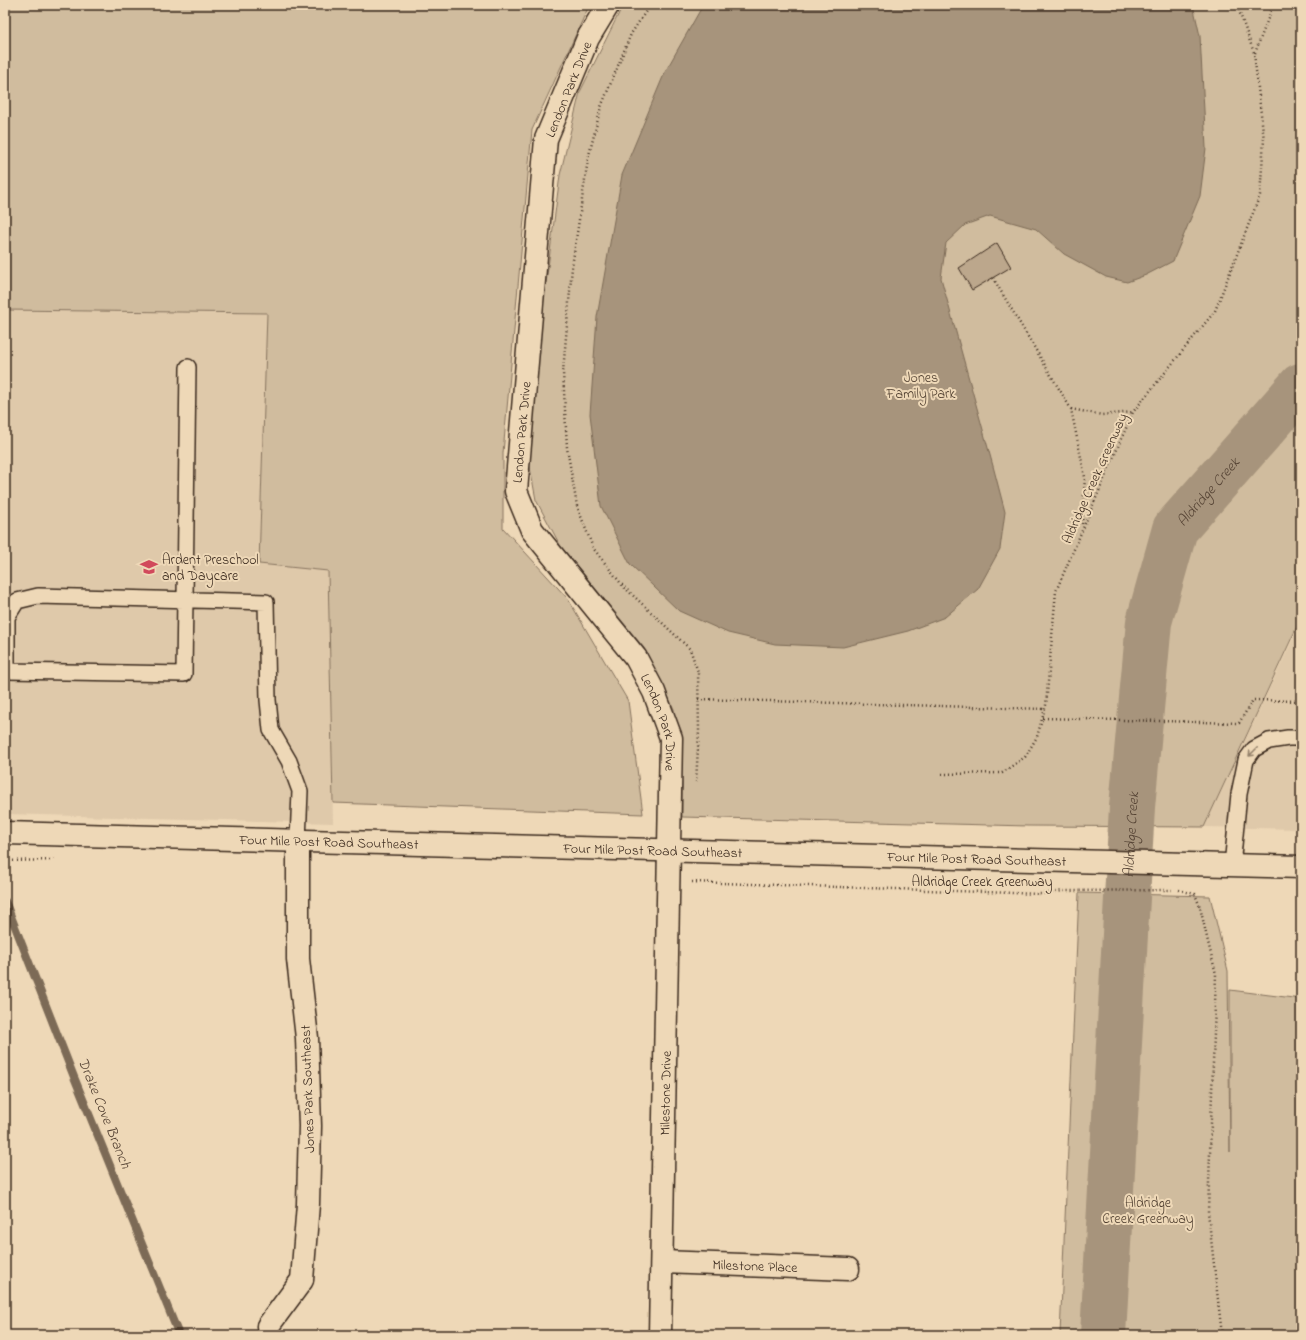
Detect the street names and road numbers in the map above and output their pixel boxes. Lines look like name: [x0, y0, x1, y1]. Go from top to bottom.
street label: Lendon Park Drive: [541, 38, 598, 141]
street label: Lendon Park Drive: [508, 380, 537, 484]
street label: Aldridge Creek Greenway: [1057, 410, 1135, 548]
street label: Lendon Park Drive: [634, 670, 680, 772]
street label: Four Mile Post Road Southeast: [238, 830, 419, 856]
street label: Four Mile Post Road Southeast: [562, 839, 743, 864]
street label: Four Mile Post Road Southeast: [886, 847, 1067, 873]
street label: Aldridge Creek Greenway: [912, 872, 1053, 894]
street label: Jones Park Southeast: [296, 1024, 321, 1153]
street label: Milestone Drive: [655, 1050, 678, 1136]
street label: Milestone Place: [712, 1255, 799, 1279]

